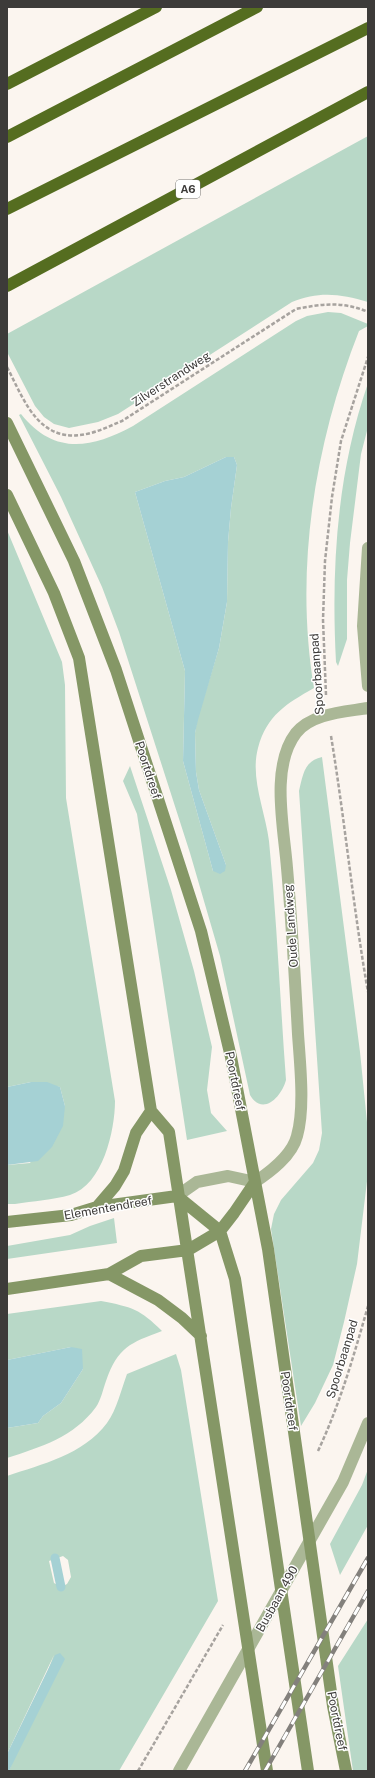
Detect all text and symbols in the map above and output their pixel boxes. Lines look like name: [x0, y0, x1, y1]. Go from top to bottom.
road number: A6: [176, 180, 200, 198]
street label: Zilverstrandweg: [129, 348, 213, 410]
street label: Spoorbaanpad: [307, 633, 327, 715]
street label: Poortdreef: [132, 739, 164, 801]
street label: Oude Landweg: [281, 884, 301, 968]
street label: Poortdreef: [222, 1050, 248, 1112]
street label: Elementendreef: [63, 1193, 153, 1223]
street label: Spoorbaanpad: [323, 1318, 361, 1400]
street label: Poortdreef: [278, 1370, 300, 1432]
street label: Busbaan 490: [253, 1563, 301, 1635]
street label: Poortdreef: [324, 1690, 350, 1752]

